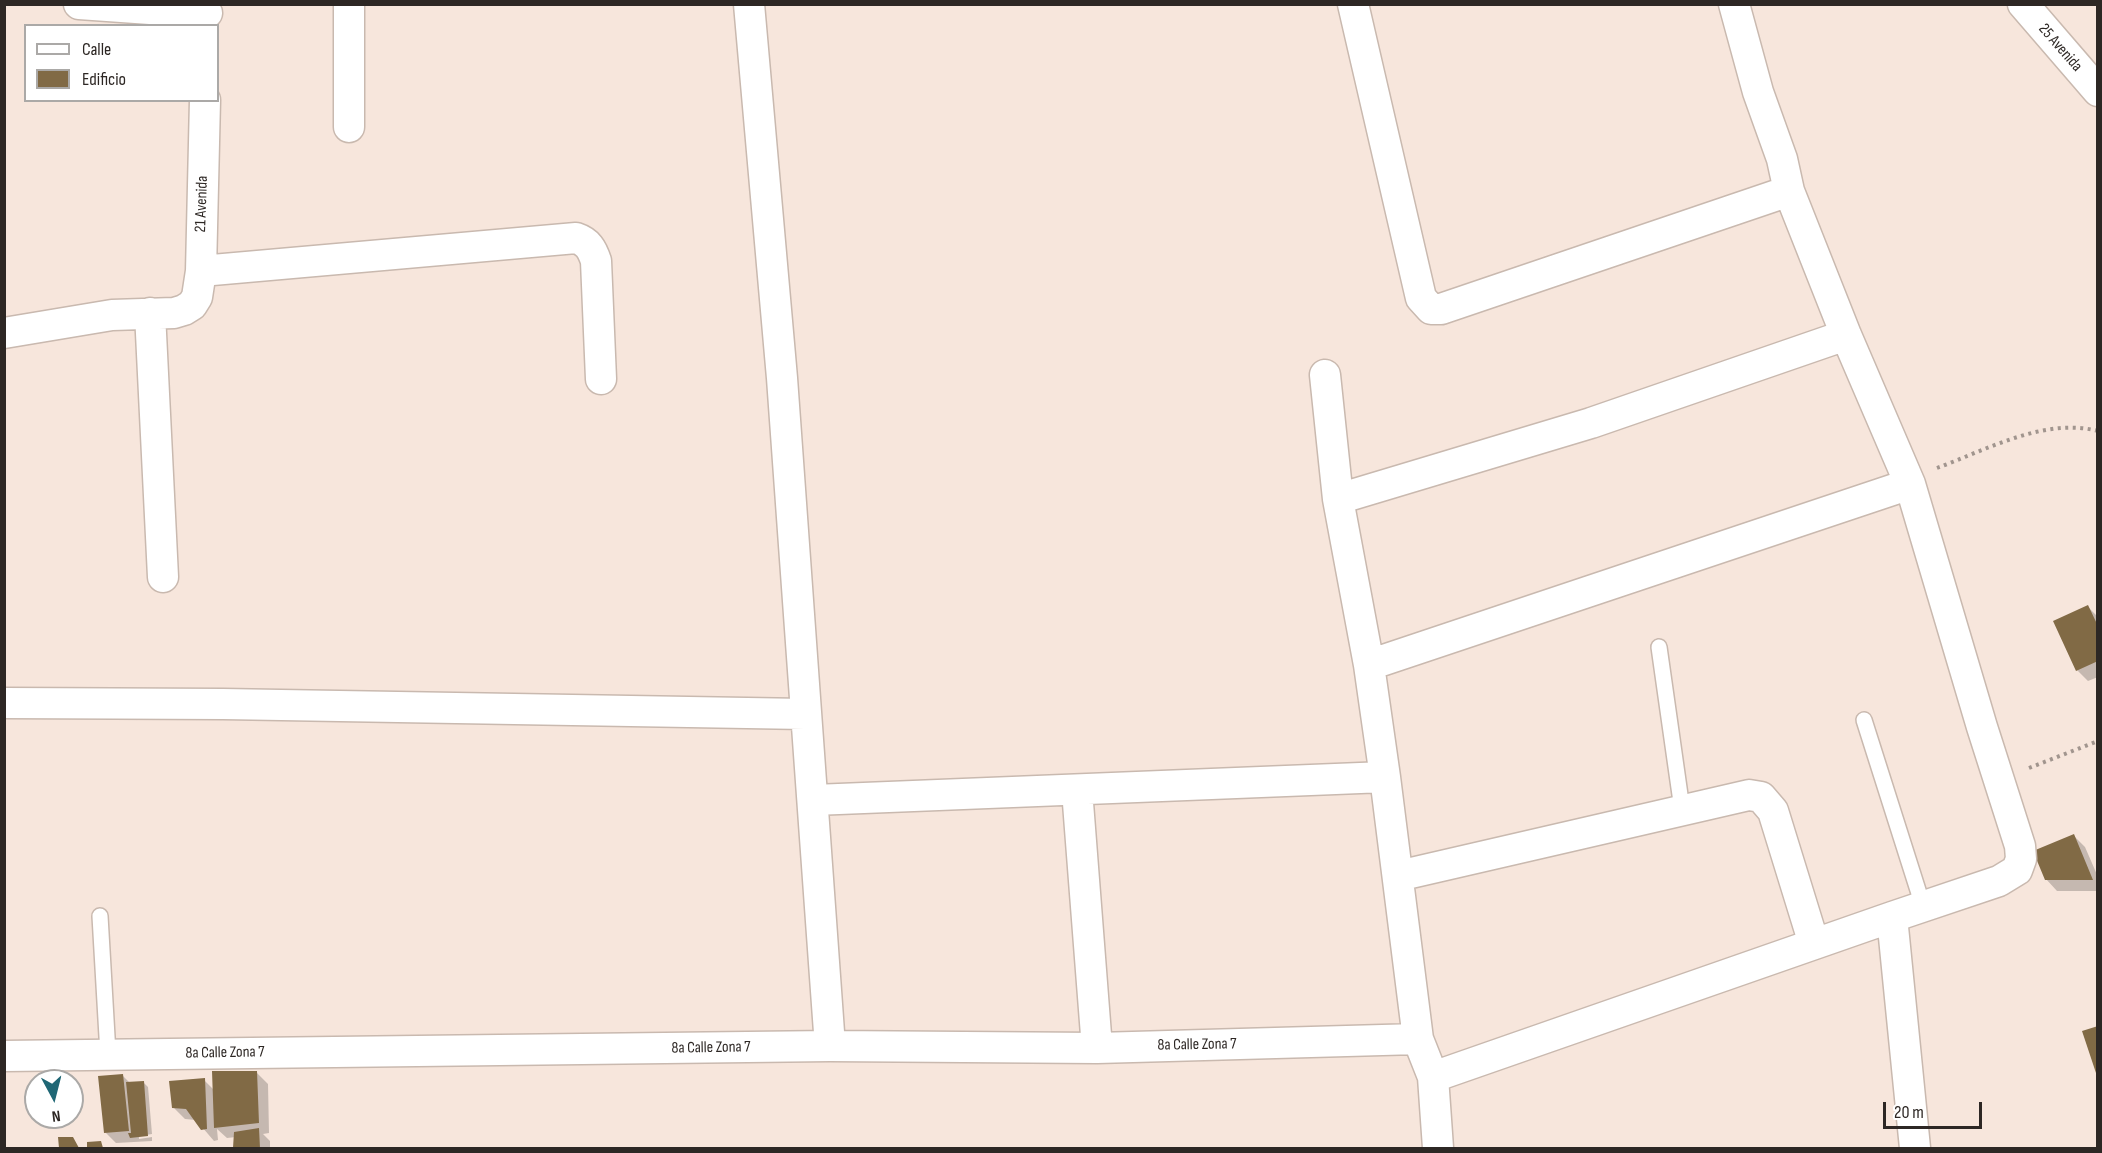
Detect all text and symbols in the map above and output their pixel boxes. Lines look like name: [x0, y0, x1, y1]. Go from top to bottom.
street label: 25 Avenida: [2034, 20, 2086, 76]
legend: [24, 24, 219, 102]
text: Calle: [82, 39, 111, 60]
text: Edificio: [82, 69, 126, 90]
street label: 21 Avenida: [191, 175, 213, 233]
street label: 8a Calle Zona 7: [1157, 1035, 1237, 1055]
street label: 8a Calle Zona 7: [671, 1038, 751, 1058]
street label: 8a Calle Zona 7: [185, 1043, 265, 1063]
north arrow: [24, 1069, 84, 1129]
scale bar: [1886, 1090, 1985, 1128]
text: 20 m: [1894, 1102, 1924, 1123]
text: N: [51, 1105, 61, 1125]

